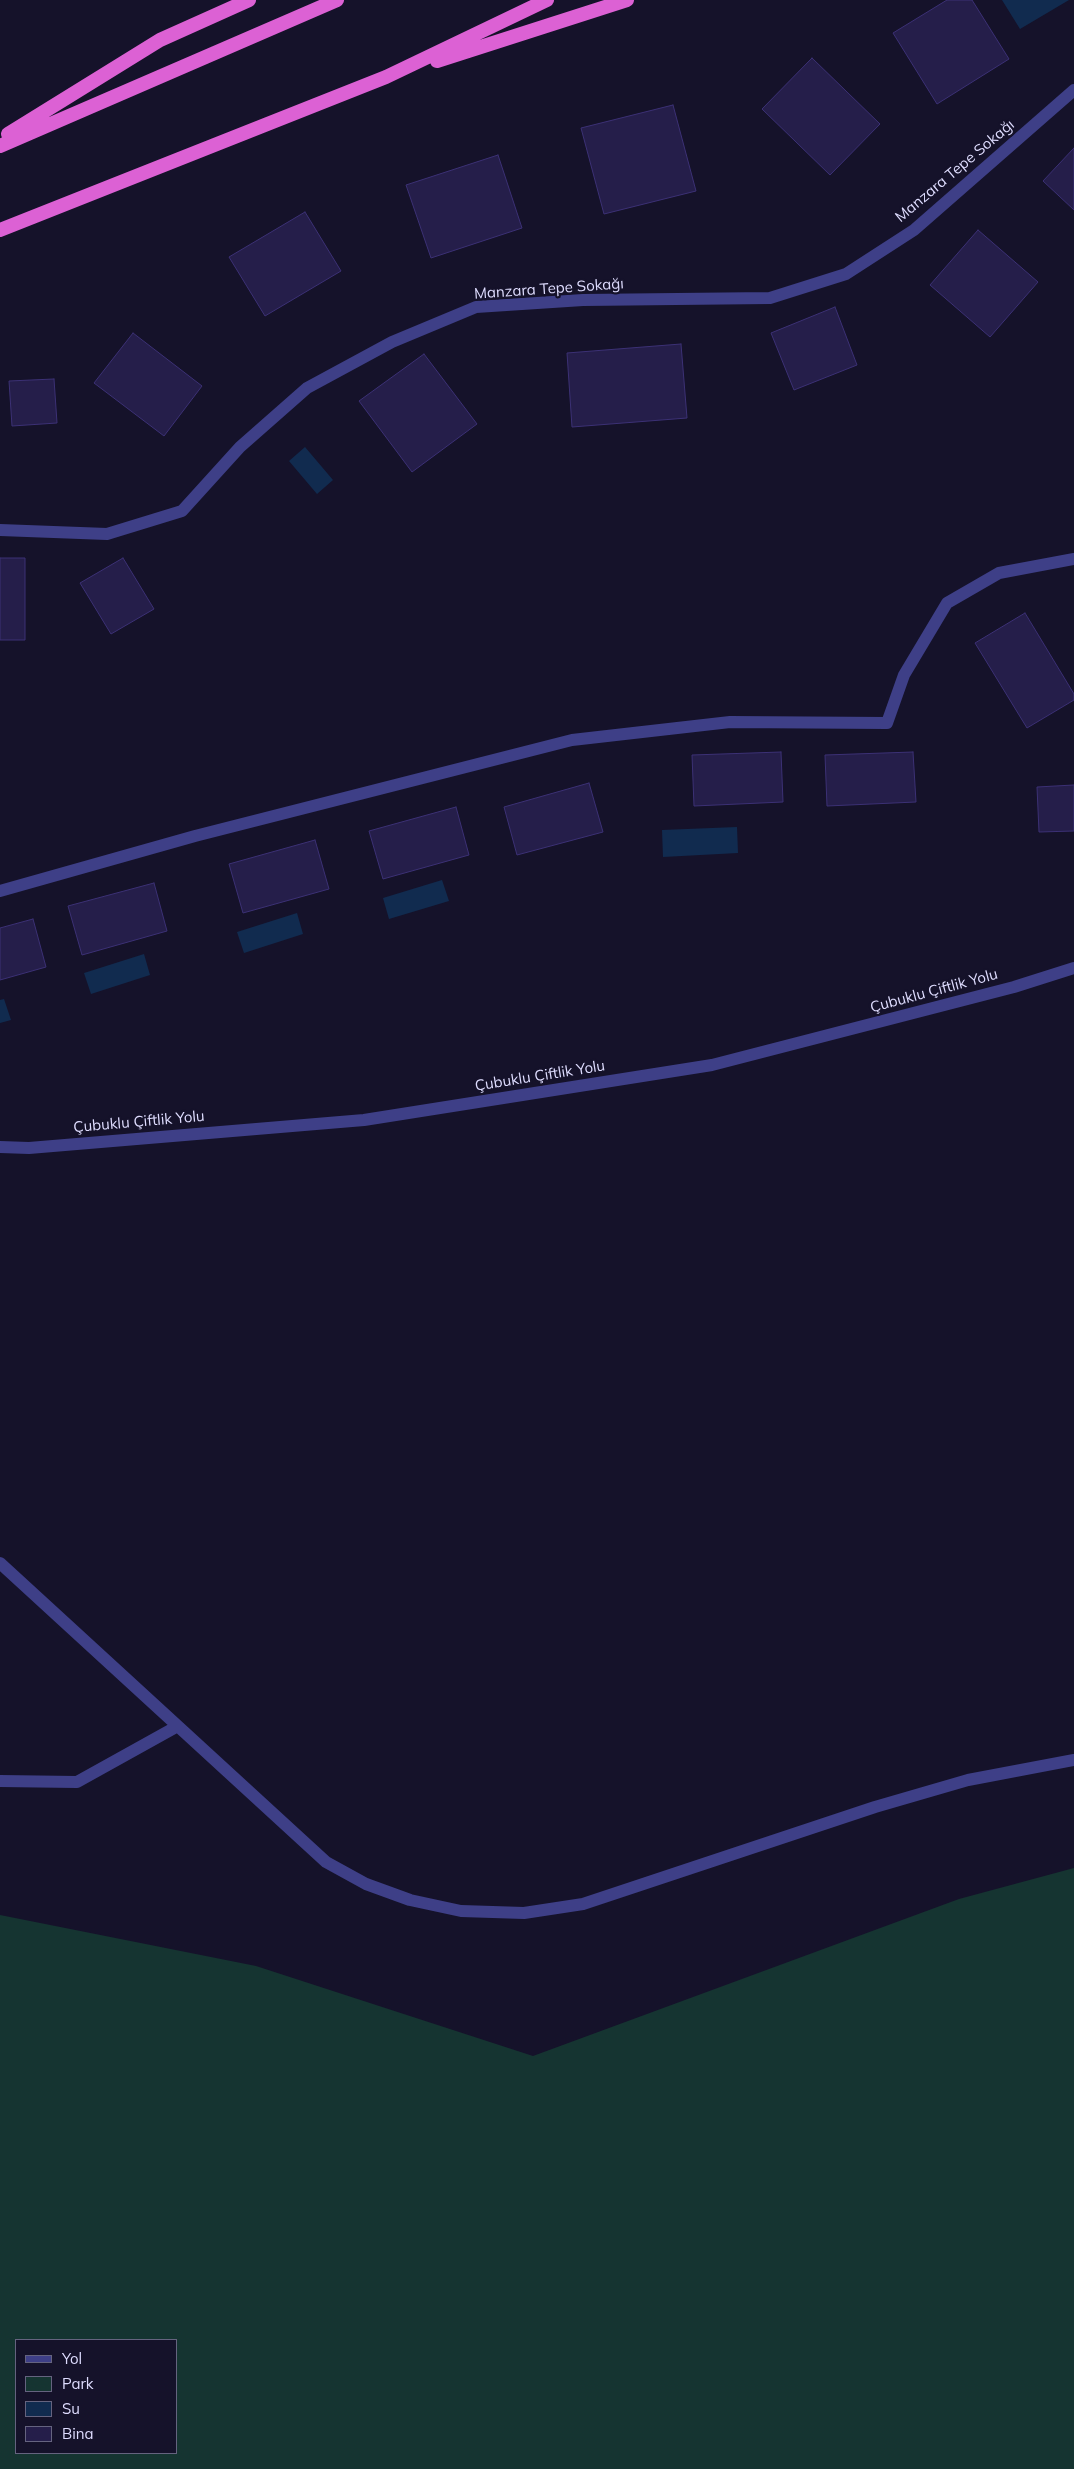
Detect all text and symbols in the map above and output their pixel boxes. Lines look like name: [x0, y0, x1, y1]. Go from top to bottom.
street label: Manzara Tepe Sokağı: [892, 116, 1018, 226]
street label: Manzara Tepe Sokağı: [474, 275, 624, 303]
street label: Çubuklu Çiftlik Yolu: [868, 965, 1000, 1017]
street label: Çubuklu Çiftlik Yolu: [474, 1057, 606, 1095]
street label: Çubuklu Çiftlik Yolu: [73, 1107, 205, 1137]
legend: [15, 2339, 178, 2454]
text: Yol: [62, 2349, 82, 2368]
text: Park: [62, 2374, 94, 2393]
text: Su: [62, 2399, 80, 2418]
text: Bina: [62, 2424, 94, 2443]

